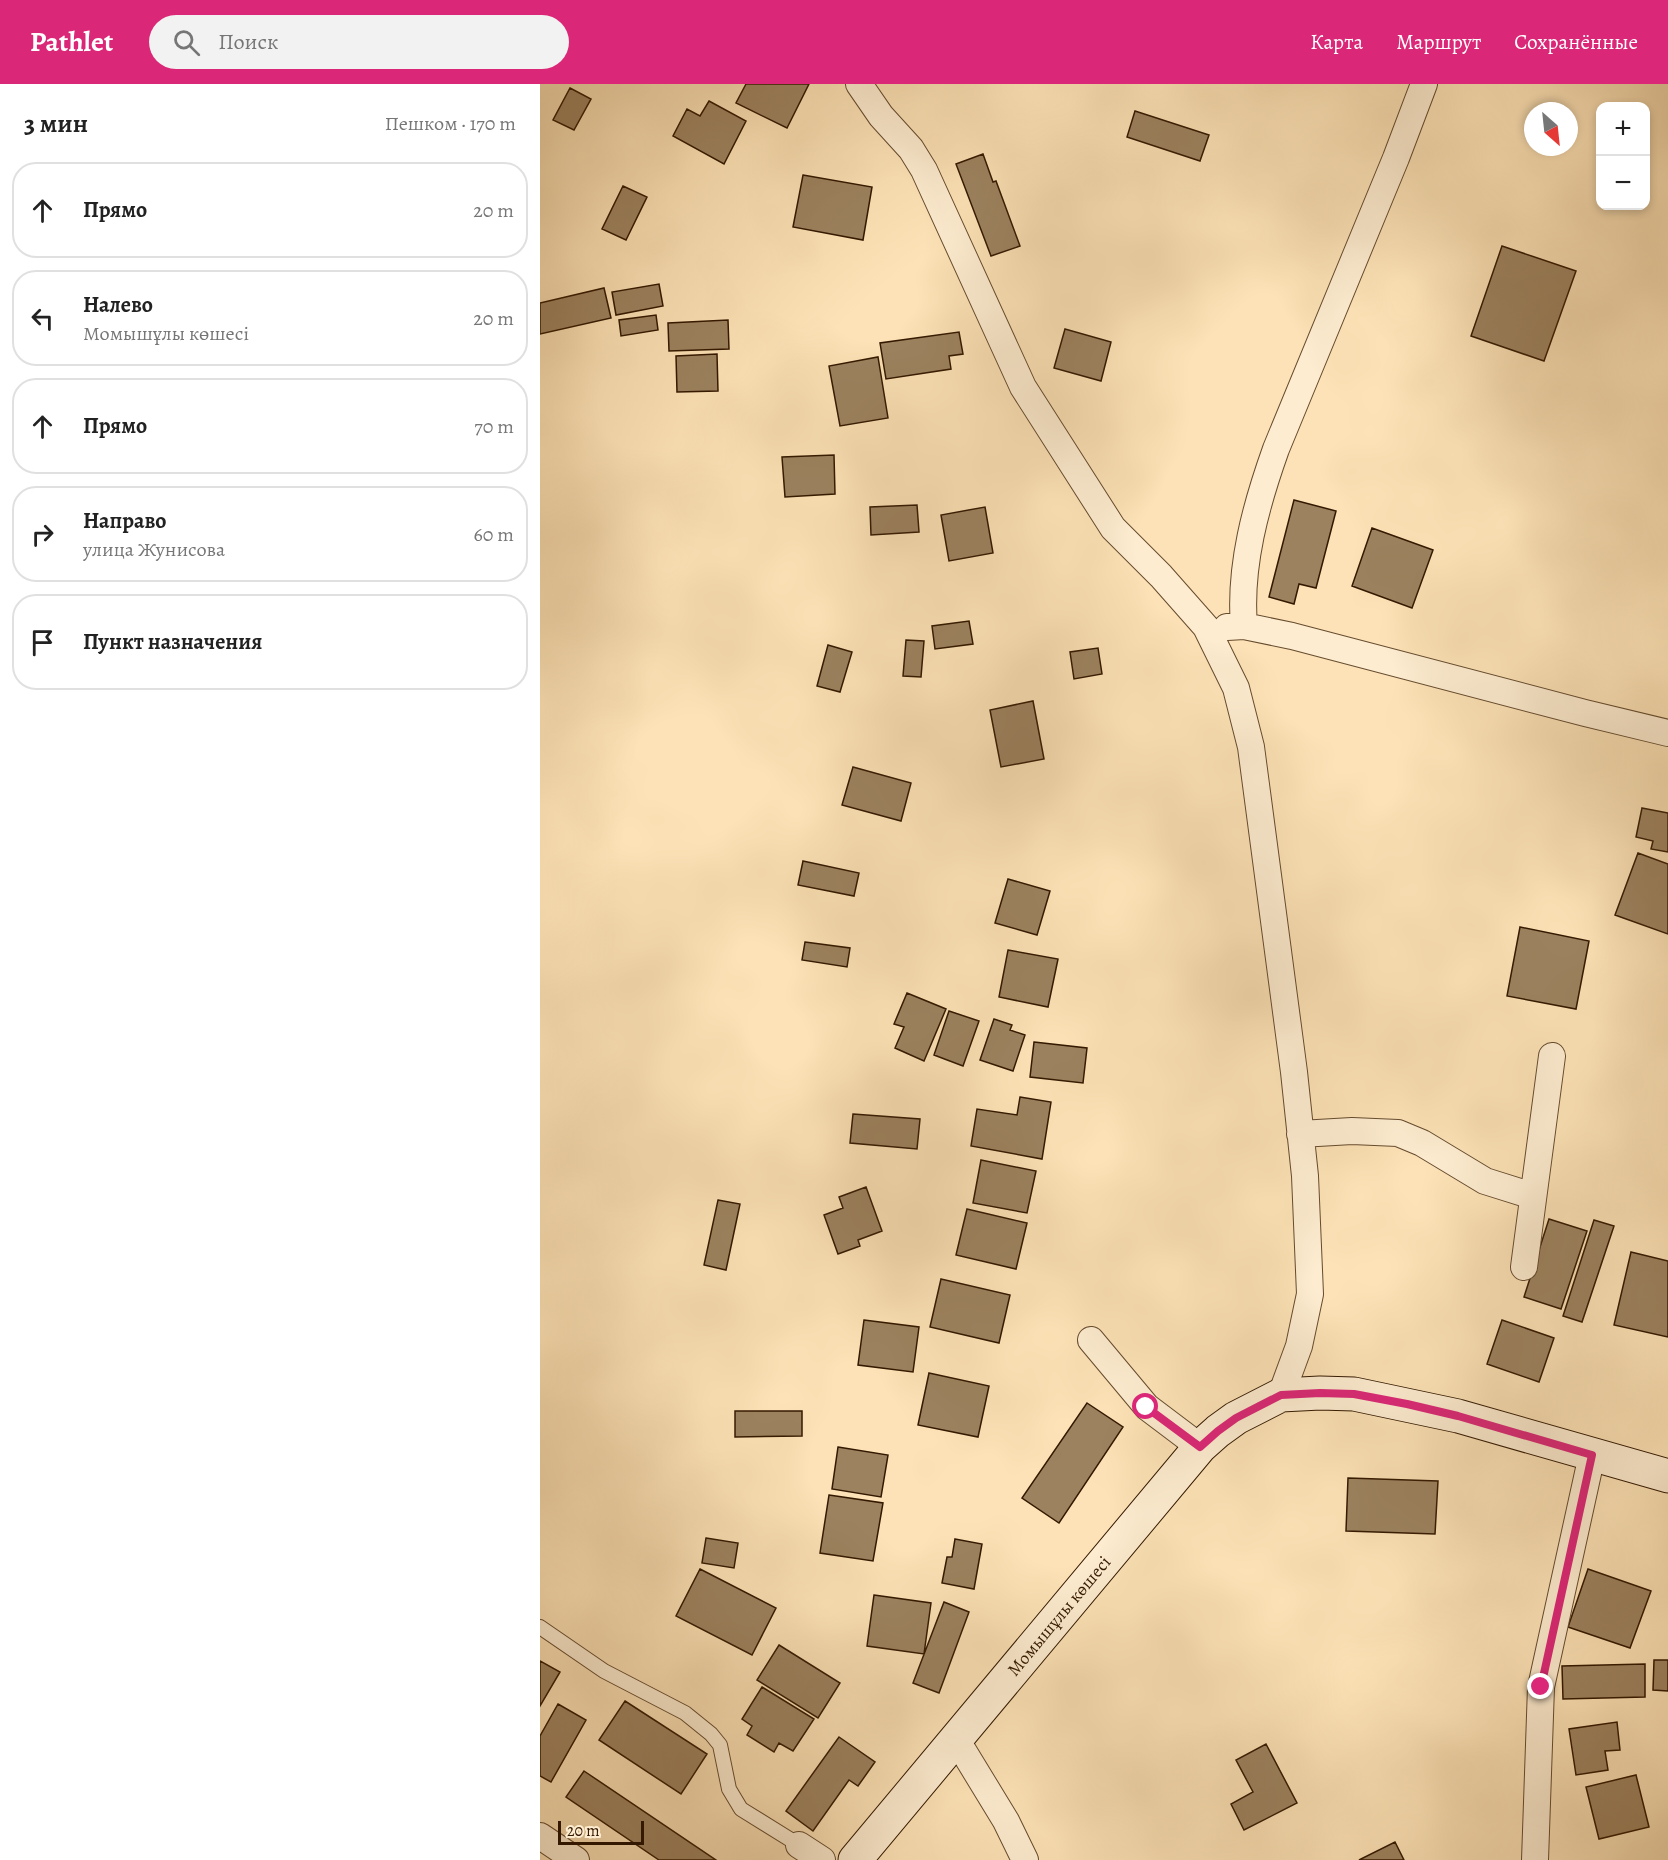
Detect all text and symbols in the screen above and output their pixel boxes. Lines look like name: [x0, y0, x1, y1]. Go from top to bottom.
search box: [149, 15, 569, 69]
text: Pathlet: [30, 23, 113, 61]
icon: search: [170, 26, 203, 59]
text: Поиск: [218, 27, 278, 57]
text: Карта: [1310, 28, 1363, 56]
text: Маршрут: [1396, 28, 1481, 56]
text: Сохранённые: [1514, 28, 1638, 56]
north arrow: [1524, 102, 1578, 156]
map controls: [1596, 102, 1650, 210]
button: +: [1596, 102, 1650, 156]
text: 3 мин: [24, 106, 88, 141]
text: Пешком · 170 m: [385, 110, 516, 137]
button: −: [1596, 156, 1650, 210]
icon: ahead: [26, 194, 59, 227]
text: Прямо: [83, 195, 147, 225]
text: 20 m: [473, 197, 514, 224]
text: Налево: [83, 290, 153, 320]
icon: left: [26, 302, 59, 335]
text: 20 m: [473, 305, 514, 332]
text: Момышұлы көшесі: [83, 320, 249, 347]
icon: ahead: [26, 410, 59, 443]
text: Прямо: [83, 411, 147, 441]
text: 70 m: [474, 413, 514, 440]
text: Направо: [83, 506, 166, 536]
icon: right: [26, 518, 59, 551]
text: 60 m: [474, 521, 514, 548]
text: улица Жунисова: [83, 536, 225, 563]
icon: arrive: [26, 626, 59, 659]
text: Пункт назначения: [83, 627, 262, 657]
route start: [1132, 1393, 1158, 1419]
street label: Момышұлы көшесі: [1002, 1551, 1116, 1681]
route end: [1527, 1673, 1553, 1699]
scale bar: [558, 1818, 644, 1846]
text: 20 m: [567, 1820, 600, 1842]

